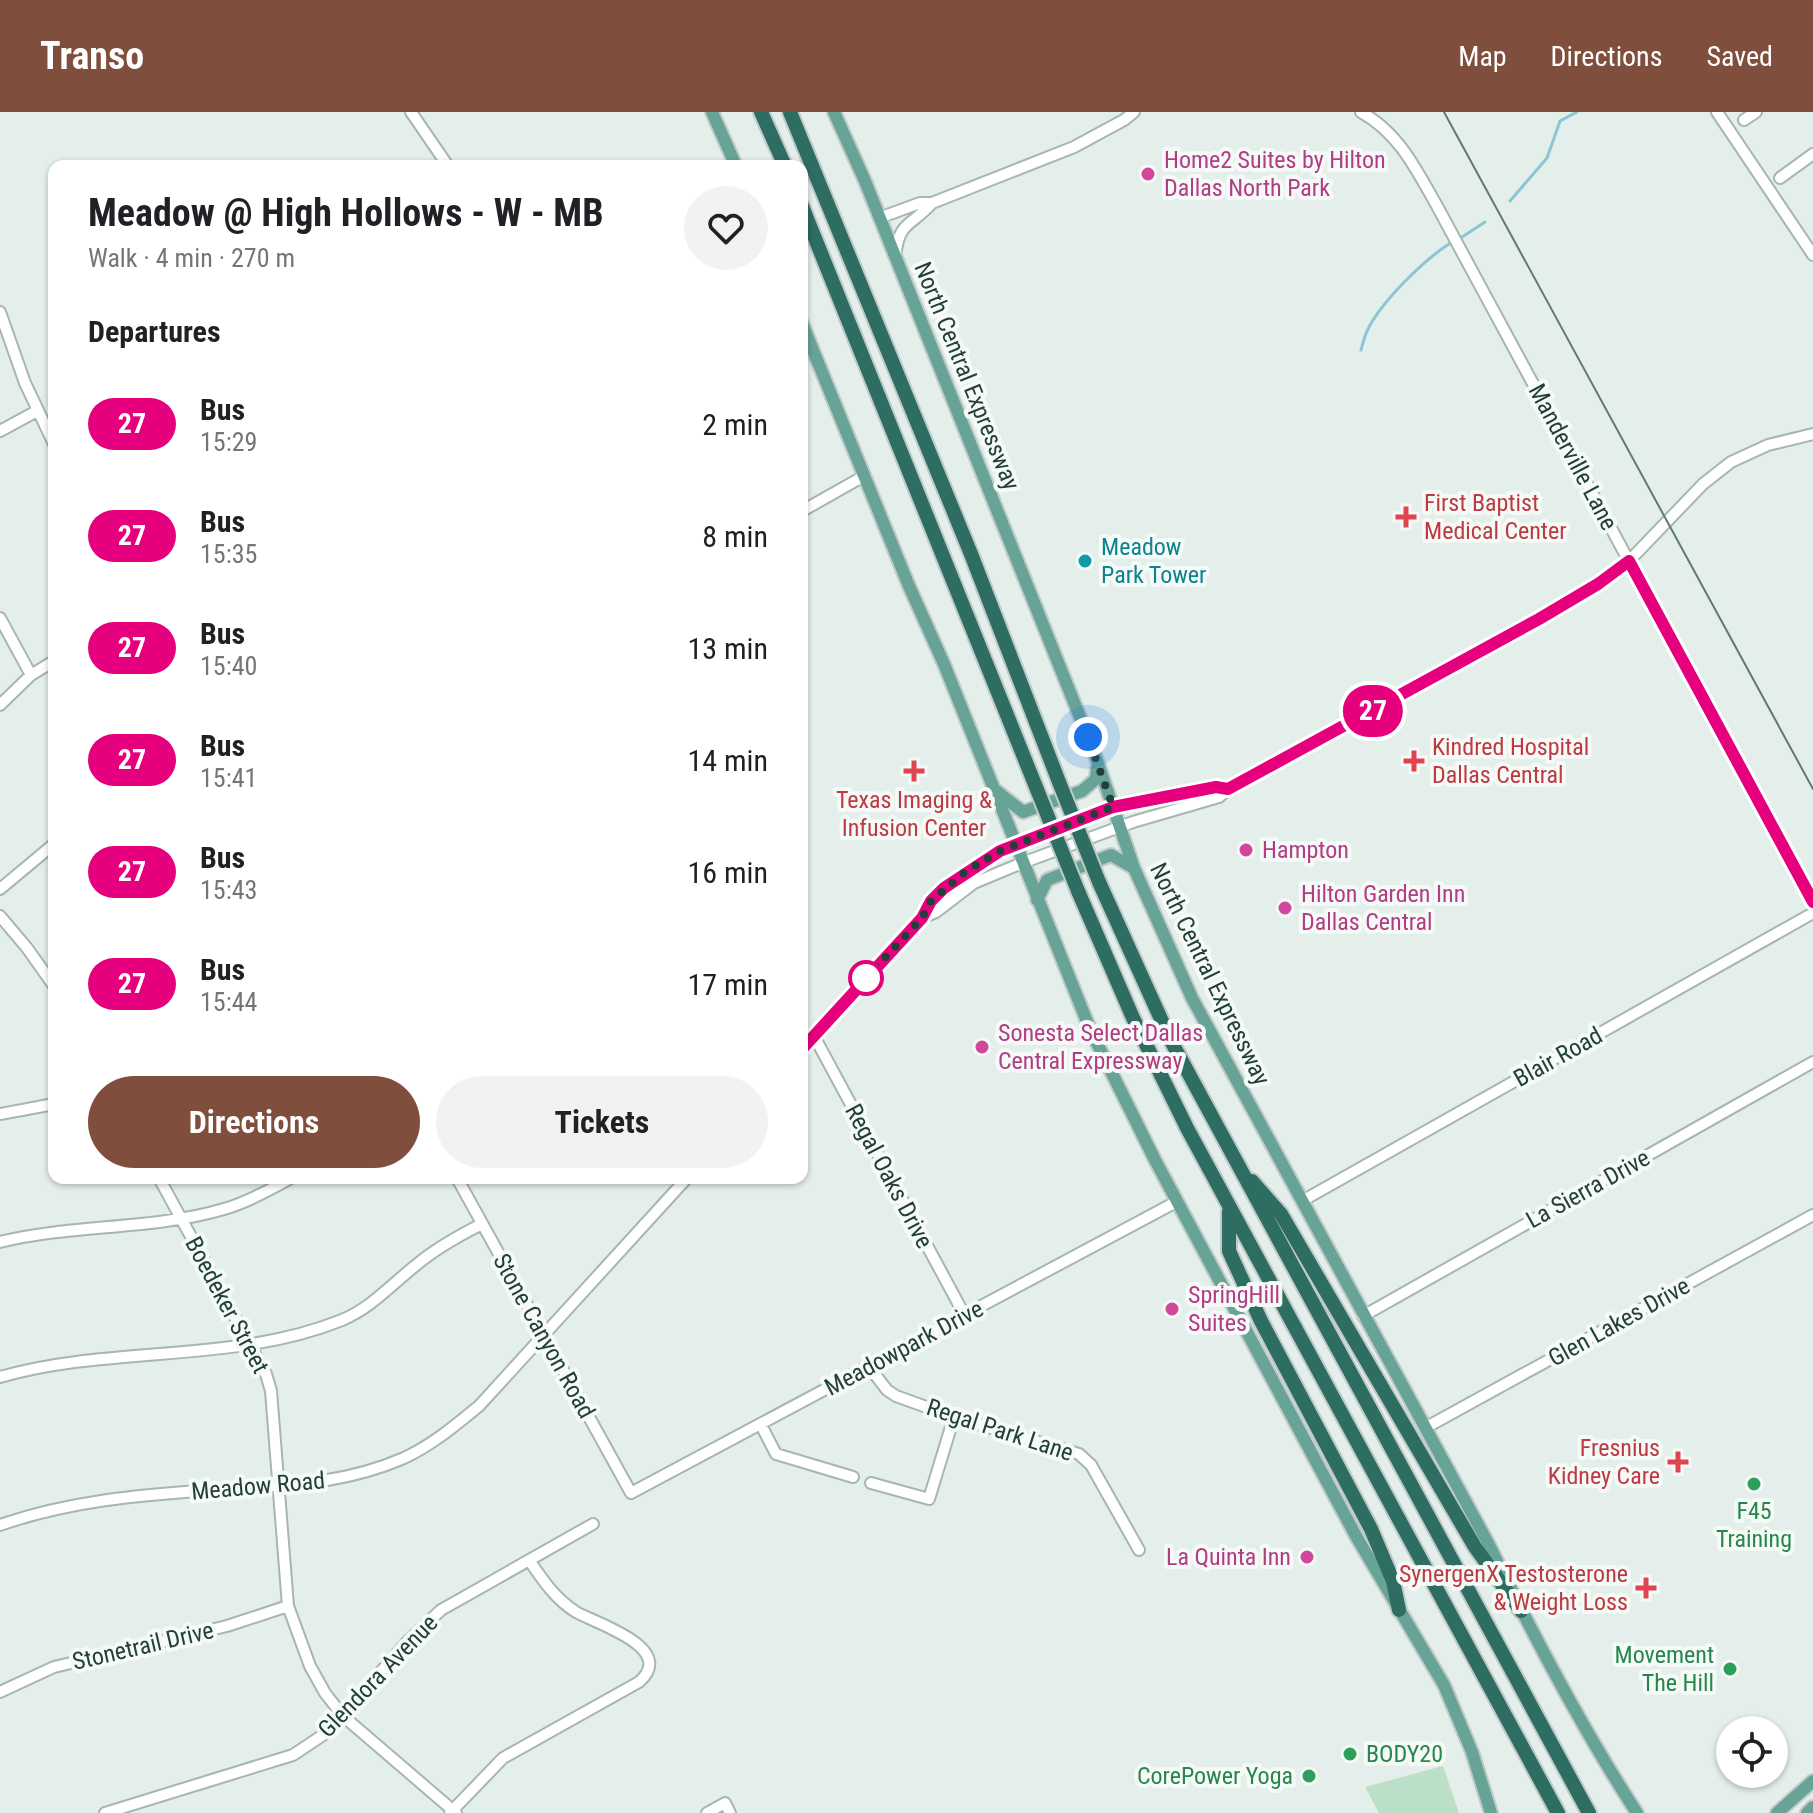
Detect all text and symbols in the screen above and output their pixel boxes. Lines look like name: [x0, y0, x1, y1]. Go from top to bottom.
text: Transo: [40, 34, 144, 78]
text: Map: [1458, 40, 1507, 73]
text: Directions: [1551, 40, 1662, 73]
text: Saved: [1706, 40, 1773, 73]
place label: Home2 Suites by Hilton Dallas North Park: [1164, 146, 1386, 202]
marker: Home2 Suites by Hilton Dallas North Park: [1139, 165, 1157, 183]
button: heart: [684, 186, 768, 270]
text: Meadow @ High Hollows - W - MB: [88, 191, 604, 235]
text: Walk · 4 min · 270 m: [88, 243, 295, 273]
street label: North Central Expressway: [908, 258, 1026, 494]
text: Departures: [88, 314, 221, 349]
street label: Manderville Lane: [1523, 379, 1623, 535]
text: Bus: [200, 392, 245, 427]
text: 27: [118, 407, 146, 440]
text: 2 min: [702, 407, 768, 442]
text: 15:29: [200, 427, 257, 457]
place label: First Baptist Medical Center: [1424, 489, 1567, 545]
text: Bus: [200, 504, 245, 539]
marker: First Baptist Medical Center: [1395, 506, 1417, 528]
text: 27: [118, 519, 146, 552]
text: 8 min: [702, 519, 768, 554]
place label: Meadow Park Tower: [1101, 533, 1206, 589]
text: 15:35: [200, 539, 257, 569]
marker: Meadow Park Tower: [1076, 552, 1094, 570]
text: Bus: [200, 616, 245, 651]
text: 27: [118, 631, 146, 664]
text: 13 min: [687, 631, 768, 666]
text: 15:40: [200, 651, 257, 681]
line badge: 27: [1337, 685, 1409, 737]
text: 27: [1359, 694, 1387, 727]
your location: [1068, 717, 1108, 757]
text: Bus: [200, 728, 245, 763]
place label: Kindred Hospital Dallas Central: [1432, 733, 1589, 789]
text: 27: [118, 743, 146, 776]
text: 14 min: [687, 743, 768, 778]
marker: Kindred Hospital Dallas Central: [1403, 750, 1425, 772]
marker: Texas Imaging & Infusion Center: [903, 760, 925, 782]
text: 15:41: [200, 763, 257, 793]
place label: Texas Imaging & Infusion Center: [836, 786, 992, 842]
place label: Hampton: [1262, 836, 1349, 864]
text: Bus: [200, 840, 245, 875]
marker: Hampton: [1237, 841, 1255, 859]
text: 27: [118, 855, 146, 888]
text: 16 min: [687, 855, 768, 890]
street label: North Central Expressway: [1144, 858, 1276, 1090]
text: 15:43: [200, 875, 257, 905]
place label: Hilton Garden Inn Dallas Central: [1301, 880, 1465, 936]
marker: Hilton Garden Inn Dallas Central: [1276, 899, 1294, 917]
text: Bus: [200, 952, 245, 987]
unlabelled marker: [849, 961, 883, 995]
text: 27: [118, 967, 146, 1000]
text: 17 min: [687, 967, 768, 1002]
text: 15:44: [200, 987, 257, 1017]
place label: Sonesta Select Dallas Central Expressway: [998, 1019, 1203, 1075]
street label: Blair Road: [1509, 1021, 1607, 1093]
marker: Sonesta Select Dallas Central Expressway: [973, 1038, 991, 1056]
button: Directions: [88, 1076, 420, 1168]
button: Tickets: [436, 1076, 768, 1168]
street label: Regal Oaks Drive: [839, 1099, 939, 1253]
street label: La Sierra Drive: [1521, 1144, 1655, 1234]
street label: Boedeker Street: [179, 1232, 275, 1378]
street label: Stone Canyon Road: [487, 1249, 601, 1423]
street label: Glen Lakes Drive: [1543, 1272, 1695, 1372]
place label: SpringHill Suites: [1188, 1281, 1280, 1337]
street label: Meadowpark Drive: [820, 1294, 988, 1402]
marker: SpringHill Suites: [1163, 1300, 1181, 1318]
street label: Regal Park Lane: [923, 1393, 1077, 1467]
place label: Fresnius Kidney Care: [1548, 1434, 1660, 1490]
marker: Fresnius Kidney Care: [1667, 1451, 1689, 1473]
street label: Meadow Road: [190, 1466, 326, 1506]
marker: F45 Training: [1745, 1475, 1763, 1493]
place label: F45 Training: [1716, 1497, 1792, 1553]
place label: La Quinta Inn: [1166, 1543, 1291, 1571]
marker: La Quinta Inn: [1298, 1548, 1316, 1566]
place label: SynergenX Testosterone & Weight Loss: [1399, 1560, 1628, 1616]
marker: SynergenX Testosterone & Weight Loss: [1635, 1577, 1657, 1599]
street label: Glendora Avenue: [313, 1609, 443, 1743]
street label: Stonetrail Drive: [70, 1616, 216, 1676]
place label: Movement The Hill: [1615, 1641, 1714, 1697]
marker: Movement The Hill: [1721, 1660, 1739, 1678]
map controls: [1716, 1716, 1788, 1788]
button: locate: [1716, 1716, 1788, 1788]
place label: BODY20: [1366, 1740, 1443, 1768]
marker: BODY20: [1341, 1745, 1359, 1763]
place label: CorePower Yoga: [1137, 1762, 1293, 1790]
marker: CorePower Yoga: [1300, 1767, 1318, 1785]

